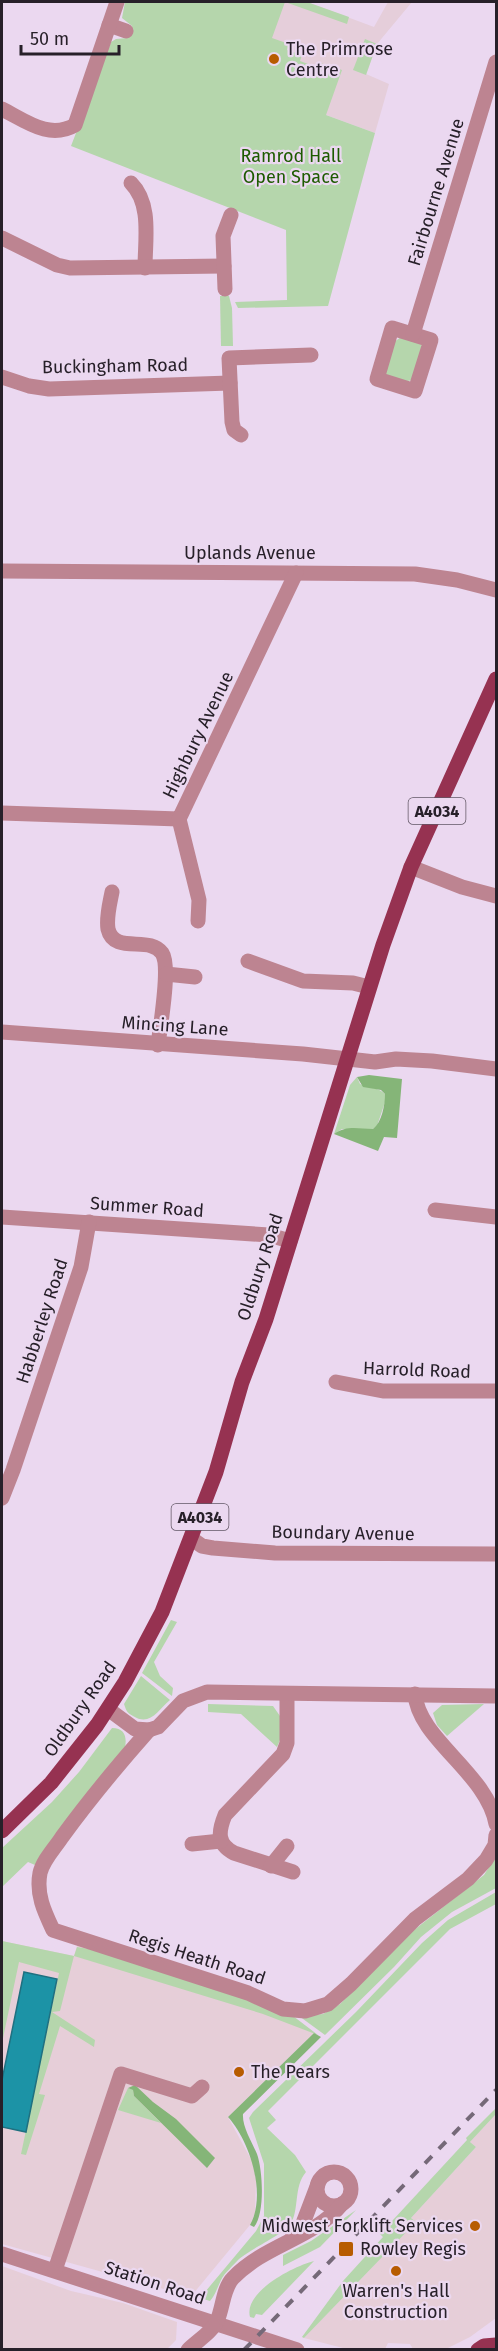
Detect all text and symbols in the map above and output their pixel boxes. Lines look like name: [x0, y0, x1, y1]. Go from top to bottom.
scale bar: [21, 18, 118, 56]
text: 50 m: [30, 28, 69, 50]
place label: The Primrose Centre: [286, 38, 393, 81]
marker: The Primrose Centre: [267, 52, 281, 66]
street label: Fairbourne Avenue: [403, 116, 469, 268]
park label: Ramrod Hall Open Space: [241, 145, 341, 188]
street label: Buckingham Road: [42, 354, 188, 378]
street label: Uplands Avenue: [184, 542, 316, 564]
street label: Highbury Avenue: [158, 668, 238, 802]
road number: A4034: [408, 798, 466, 824]
street label: Mincing Lane: [121, 1011, 229, 1041]
street label: Summer Road: [89, 1192, 205, 1222]
street label: Oldbury Road: [232, 1211, 288, 1323]
street label: Habberley Road: [11, 1256, 73, 1386]
street label: Harrold Road: [363, 1357, 471, 1383]
road number: A4034: [172, 1504, 228, 1530]
street label: Boundary Avenue: [271, 1521, 415, 1545]
street label: Oldbury Road: [39, 1657, 121, 1761]
street label: Regis Heath Road: [126, 1924, 268, 1990]
place label: The Pears: [251, 2061, 330, 2083]
marker: The Pears: [232, 2065, 246, 2079]
place label: Midwest Forklift Services: [261, 2215, 463, 2237]
marker: Midwest Forklift Services: [468, 2219, 482, 2233]
place label: Rowley Regis: [360, 2238, 466, 2260]
marker: Rowley Regis: [337, 2240, 355, 2258]
street label: Station Road: [102, 2256, 208, 2310]
marker: Warren's Hall Construction: [389, 2264, 403, 2278]
place label: Warren's Hall Construction: [343, 2280, 450, 2323]

